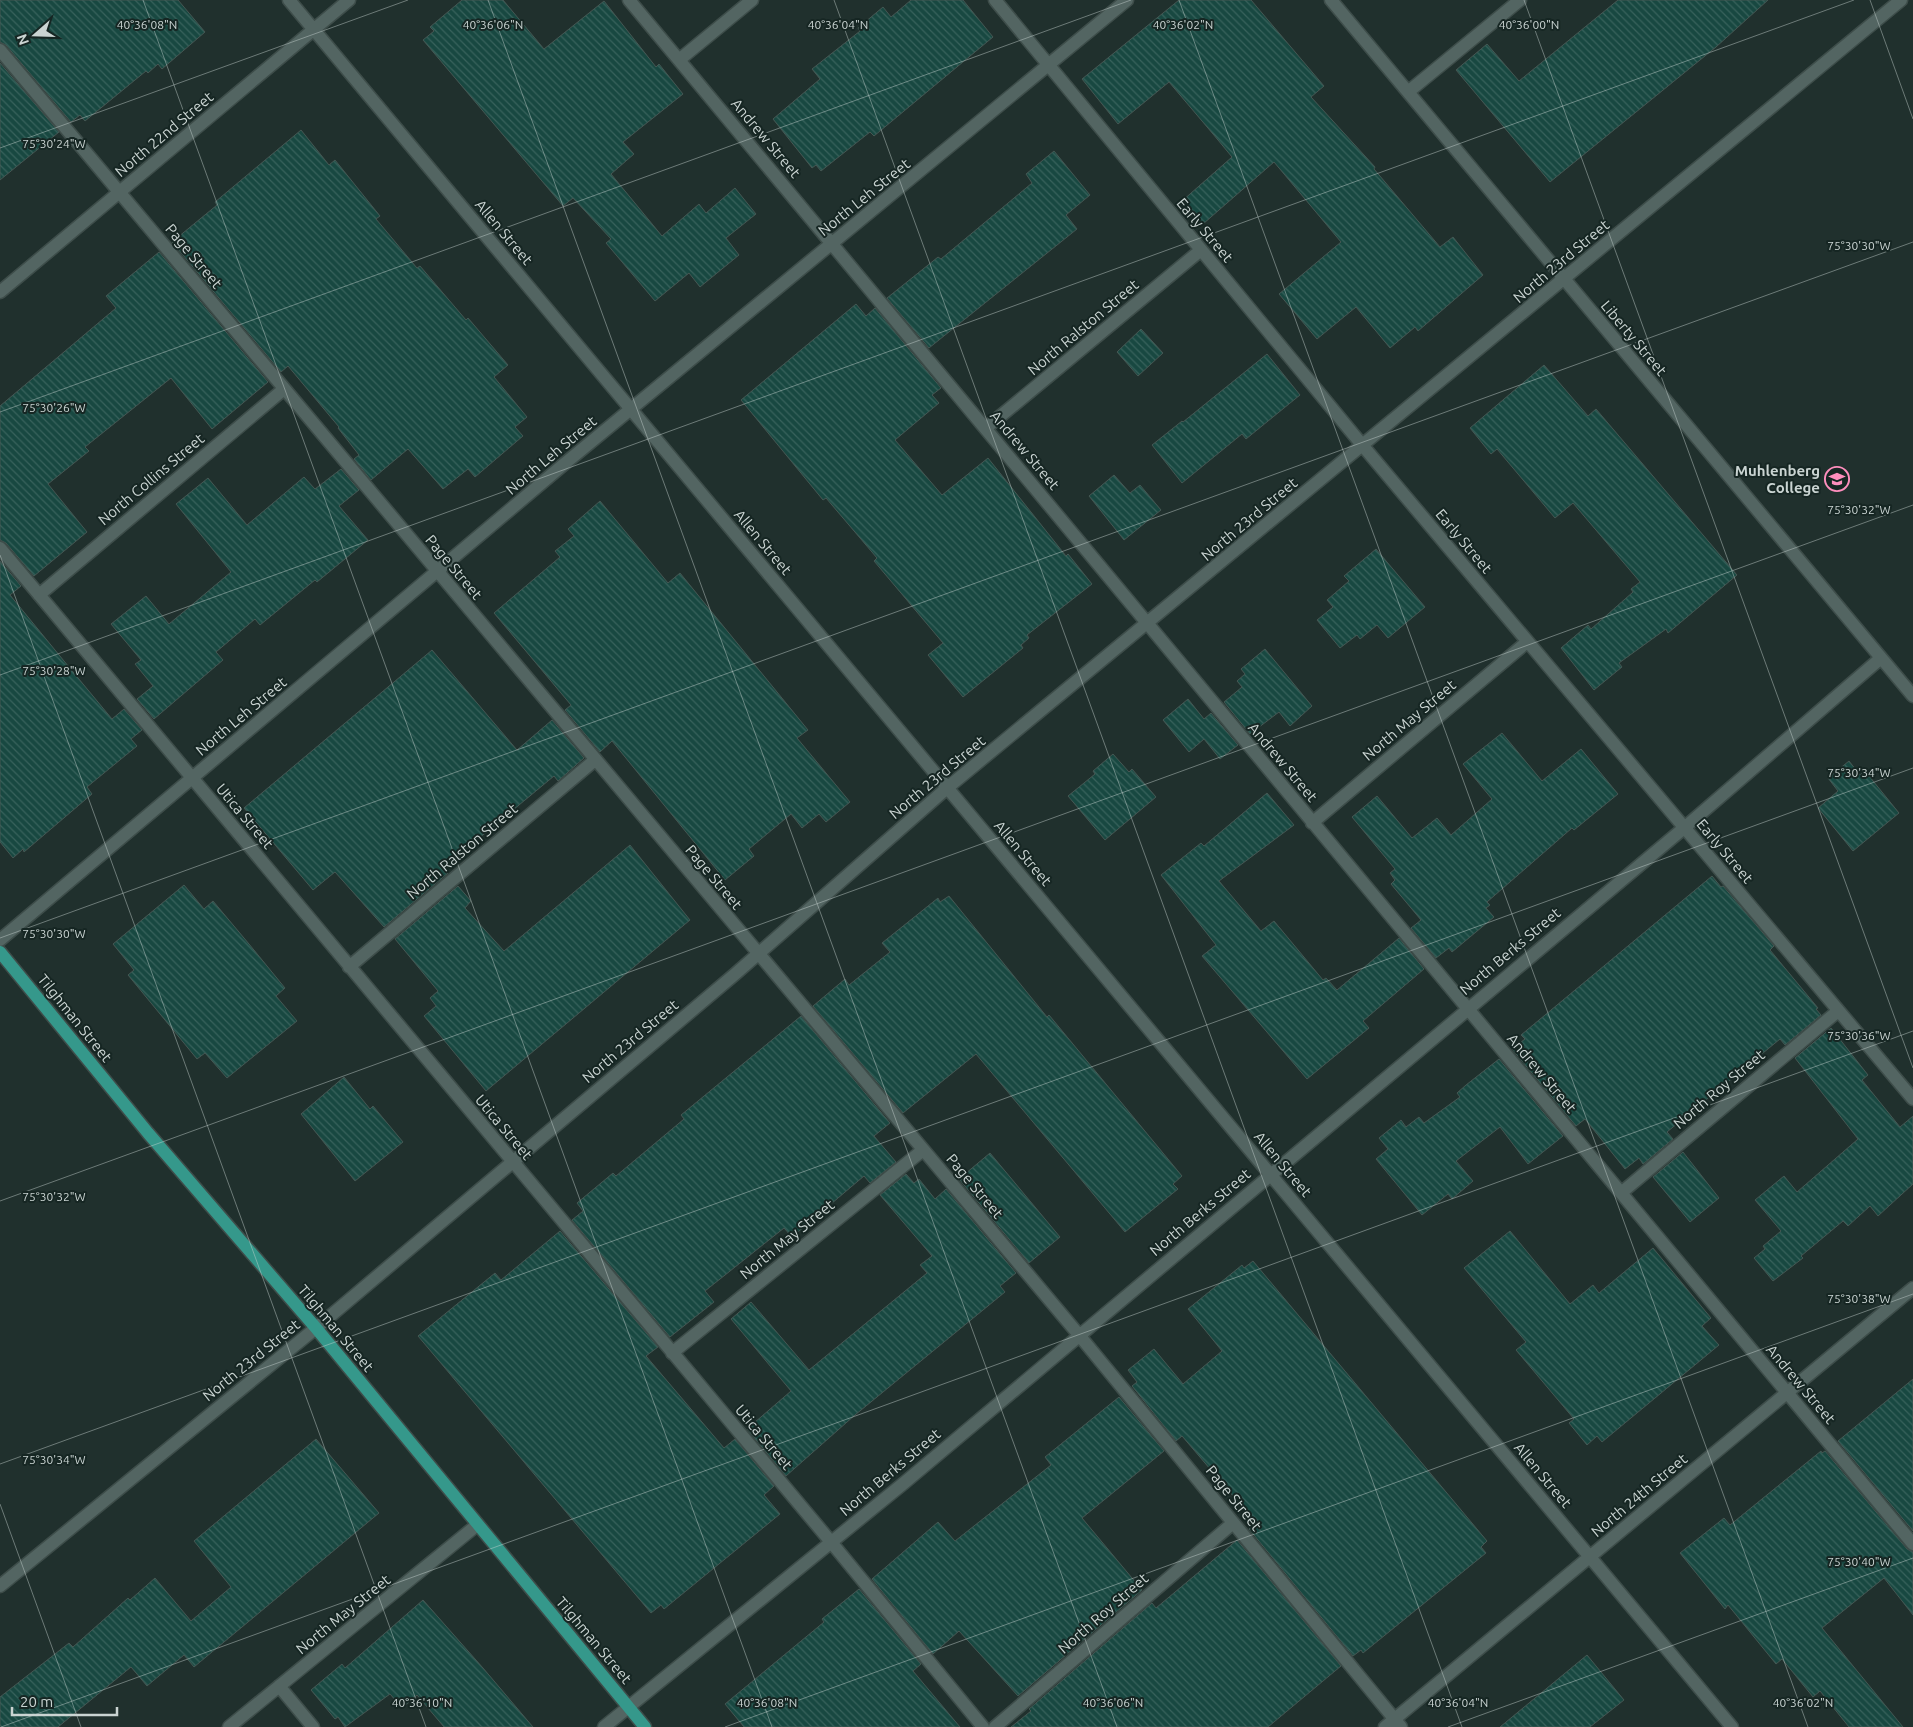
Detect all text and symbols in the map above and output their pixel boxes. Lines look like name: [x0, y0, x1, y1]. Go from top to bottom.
north arrow: [10, 10, 60, 60]
text: 40°36'08"N: [117, 18, 177, 31]
text: 40°36'06"N: [463, 18, 523, 31]
text: 40°36'04"N: [808, 18, 868, 31]
text: 40°36'02"N: [1153, 18, 1213, 31]
text: 40°36'00"N: [1499, 18, 1559, 31]
text: N: [13, 32, 32, 47]
street label: North 22nd Street: [112, 88, 217, 180]
street label: Andrew Street: [728, 95, 804, 181]
text: 75°30'24"W: [22, 137, 86, 150]
street label: North Leh Street: [815, 155, 913, 239]
street label: Early Street: [1173, 195, 1237, 266]
street label: Allen Street: [472, 196, 536, 268]
street label: North 23rd Street: [1510, 216, 1612, 306]
street label: Page Street: [162, 220, 226, 292]
text: 75°30'30"W: [1827, 239, 1891, 252]
street label: North Ralston Street: [1024, 276, 1142, 378]
street label: Liberty Street: [1598, 297, 1670, 379]
text: 75°30'26"W: [22, 401, 86, 414]
street label: Andrew Street: [987, 407, 1063, 493]
street label: North Leh Street: [502, 412, 600, 498]
street label: North Collins Street: [95, 430, 207, 528]
place label: Muhlenberg College: [1735, 462, 1820, 496]
school or university icon: Muhlenberg College: [1824, 466, 1850, 492]
street label: North 23rd Street: [1198, 474, 1300, 564]
text: 75°30'32"W: [1827, 503, 1891, 516]
street label: Allen Street: [731, 506, 795, 578]
street label: Early Street: [1432, 506, 1496, 577]
street label: Page Street: [422, 531, 486, 603]
text: 75°30'28"W: [22, 664, 86, 677]
street label: North Leh Street: [192, 673, 290, 759]
street label: North May Street: [1359, 676, 1459, 764]
street label: Andrew Street: [1245, 719, 1321, 805]
street label: North 23rd Street: [886, 732, 988, 822]
text: 75°30'34"W: [1827, 766, 1891, 779]
street label: Utica Street: [213, 780, 277, 852]
street label: North Ralston Street: [403, 800, 521, 902]
street label: Early Street: [1693, 816, 1757, 887]
street label: Allen Street: [991, 817, 1055, 889]
street label: Page Street: [682, 841, 746, 913]
street label: North Berks Street: [1456, 904, 1564, 998]
text: 75°30'30"W: [22, 927, 86, 940]
street label: Tilghman Street: [34, 971, 116, 1065]
street label: North 23rd Street: [579, 996, 681, 1086]
text: 75°30'36"W: [1827, 1029, 1891, 1042]
street label: Andrew Street: [1504, 1030, 1580, 1116]
street label: North Roy Street: [1670, 1046, 1768, 1132]
street label: Utica Street: [472, 1091, 536, 1163]
street label: Allen Street: [1251, 1128, 1315, 1200]
street label: Page Street: [943, 1150, 1007, 1222]
street label: North Berks Street: [1146, 1165, 1254, 1259]
text: 75°30'32"W: [22, 1190, 86, 1203]
street label: North May Street: [736, 1196, 838, 1282]
street label: Tilghman Street: [295, 1281, 377, 1375]
text: 75°30'38"W: [1827, 1292, 1891, 1305]
street label: North 23rd Street: [199, 1316, 303, 1404]
street label: Andrew Street: [1763, 1341, 1839, 1427]
street label: Utica Street: [732, 1401, 796, 1473]
street label: North Berks Street: [836, 1425, 944, 1519]
street label: Allen Street: [1511, 1439, 1575, 1511]
street label: North 24th Street: [1588, 1450, 1690, 1540]
text: 75°30'34"W: [22, 1453, 86, 1466]
street label: Page Street: [1203, 1462, 1265, 1534]
text: 75°30'40"W: [1827, 1555, 1891, 1568]
street label: North Roy Street: [1055, 1569, 1152, 1657]
street label: North May Street: [292, 1571, 394, 1657]
street label: Tilghman Street: [553, 1593, 635, 1687]
scale bar: [12, 1684, 118, 1716]
text: 20 m: [20, 1693, 53, 1710]
text: 40°36'10"N: [392, 1696, 452, 1709]
text: 40°36'08"N: [737, 1696, 797, 1709]
text: 40°36'06"N: [1083, 1696, 1143, 1709]
text: 40°36'04"N: [1428, 1696, 1488, 1709]
text: 40°36'02"N: [1773, 1696, 1833, 1709]

